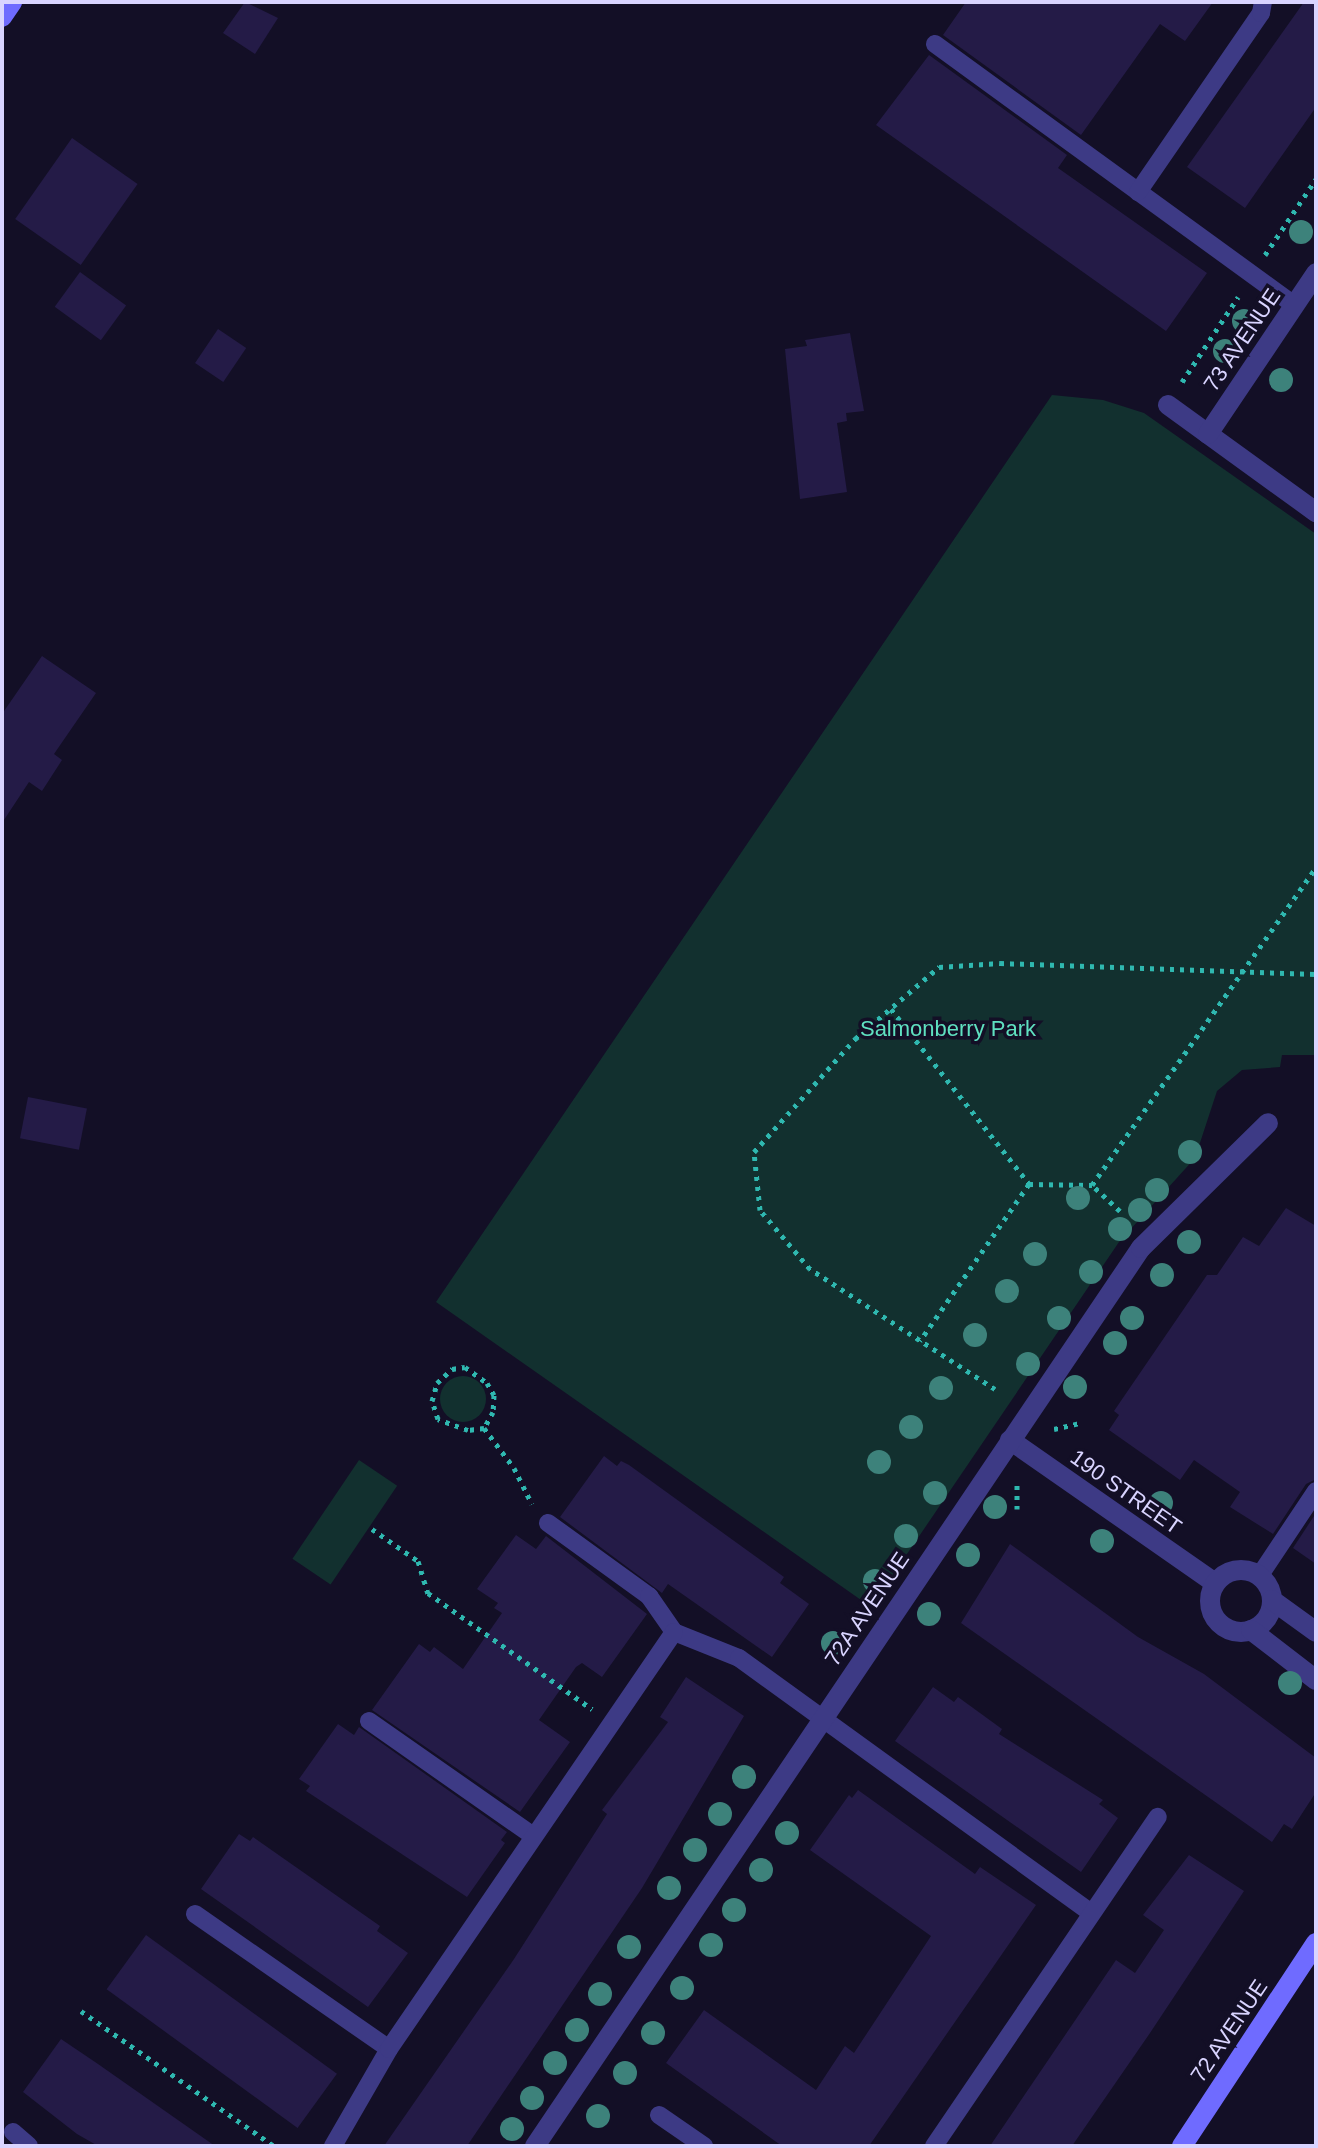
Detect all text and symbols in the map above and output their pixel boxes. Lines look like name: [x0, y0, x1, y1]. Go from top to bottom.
street label: 73 AVENUE: [1198, 283, 1286, 397]
park label: Salmonberry Park: [860, 1016, 1036, 1042]
street label: 190 STREET: [1065, 1444, 1187, 1540]
street label: 72A AVENUE: [819, 1546, 915, 1672]
street label: 72 AVENUE: [1185, 1974, 1273, 2088]

